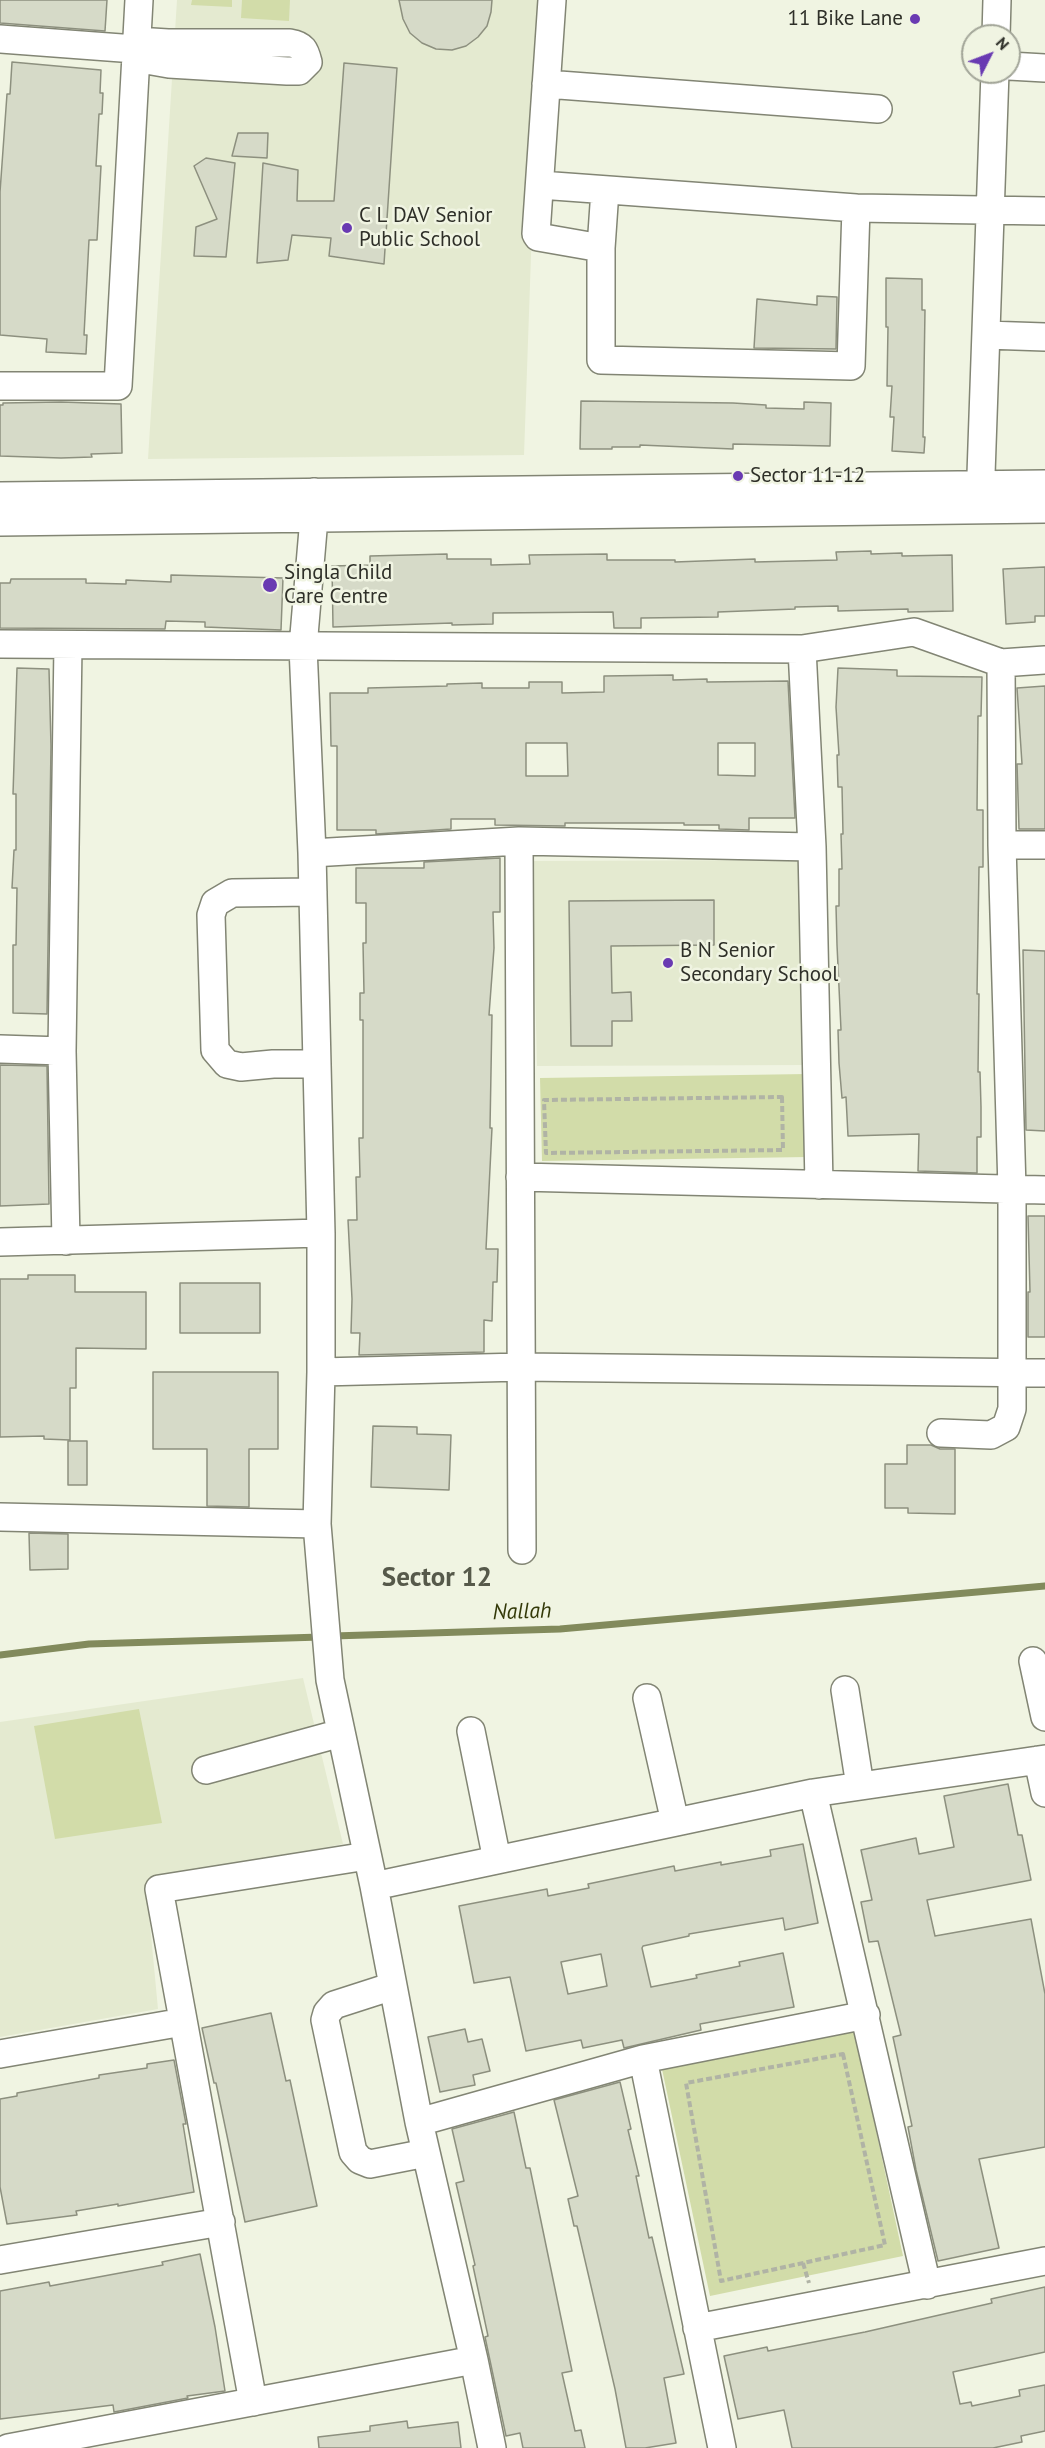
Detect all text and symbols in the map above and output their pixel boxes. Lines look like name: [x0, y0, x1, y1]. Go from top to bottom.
place label: 11 Bike Lane: [788, 6, 903, 32]
marker: 11 Bike Lane: [908, 12, 922, 26]
north arrow: [961, 24, 1021, 84]
text: N: [992, 33, 1014, 54]
place label: C L DAV Senior Public School: [359, 203, 492, 253]
marker: C L DAV Senior Public School: [340, 221, 354, 235]
place label: Sector 11-12: [750, 463, 865, 489]
marker: Sector 11-12: [731, 469, 745, 483]
place label: Singla Child Care Centre: [284, 560, 392, 610]
marker: Singla Child Care Centre: [261, 576, 279, 594]
place label: B N Senior Secondary School: [680, 938, 838, 988]
marker: B N Senior Secondary School: [661, 956, 675, 970]
district label: Sector 12: [382, 1562, 492, 1594]
water label: Nallah: [492, 1598, 552, 1626]

